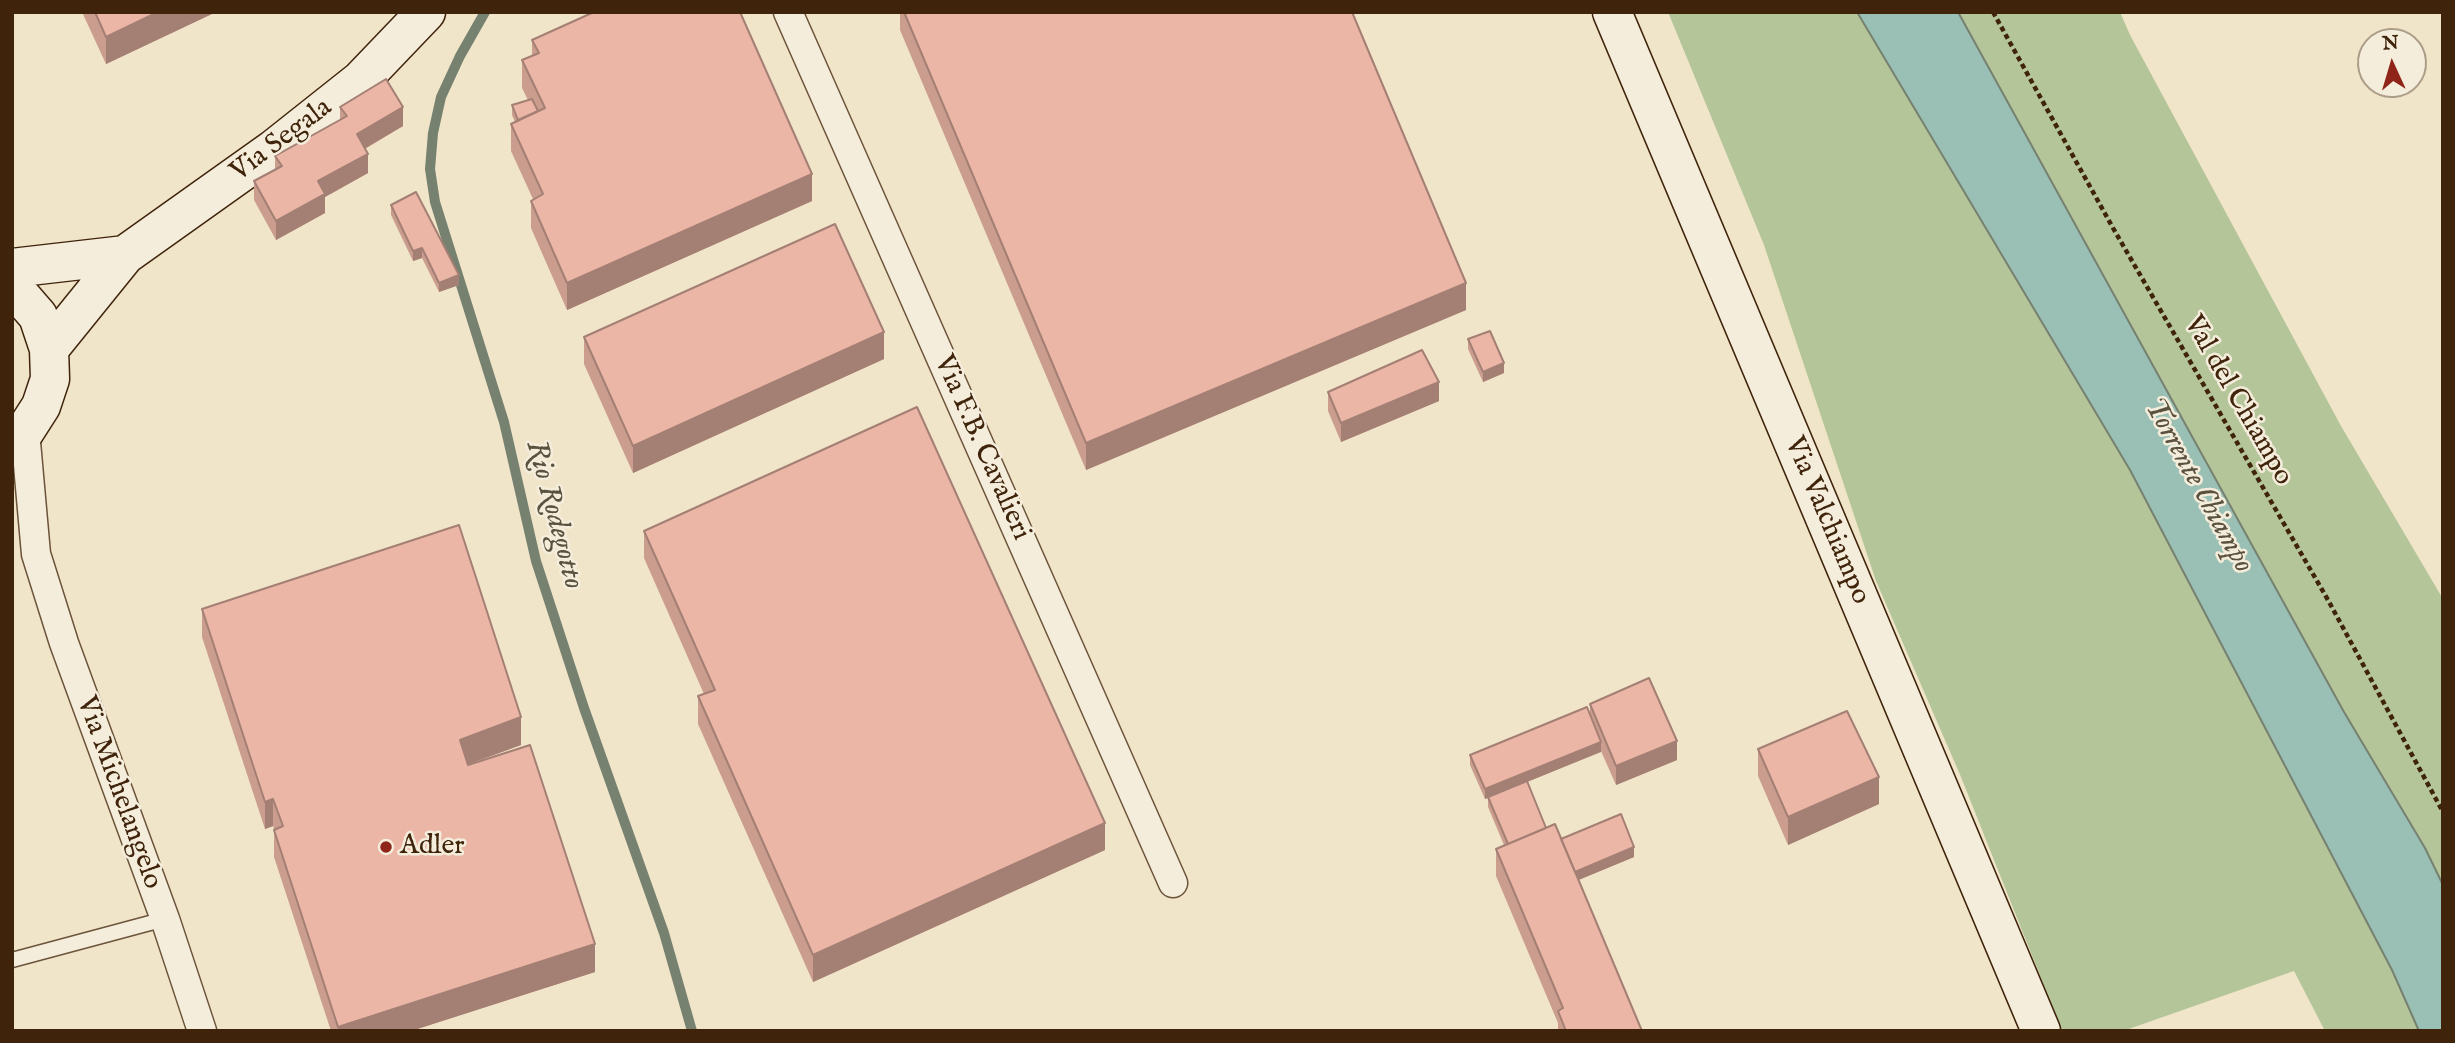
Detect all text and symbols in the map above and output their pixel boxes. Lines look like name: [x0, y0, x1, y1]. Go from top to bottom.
north arrow: [2357, 28, 2427, 98]
text: N: [2382, 32, 2400, 57]
street label: Via Segala: [225, 92, 339, 190]
street label: Val del Chiampo: [2175, 310, 2299, 492]
street label: Via F.B. Cavalieri: [925, 350, 1037, 546]
water label: Torrente Chiampo: [2134, 392, 2260, 580]
street label: Via Valchiampo: [1776, 432, 1876, 610]
water label: Rio Rodegotto: [516, 437, 590, 593]
street label: Via Michelangelo: [68, 692, 168, 894]
place label: Adler: [400, 830, 465, 864]
marker: Adler: [378, 839, 394, 855]

